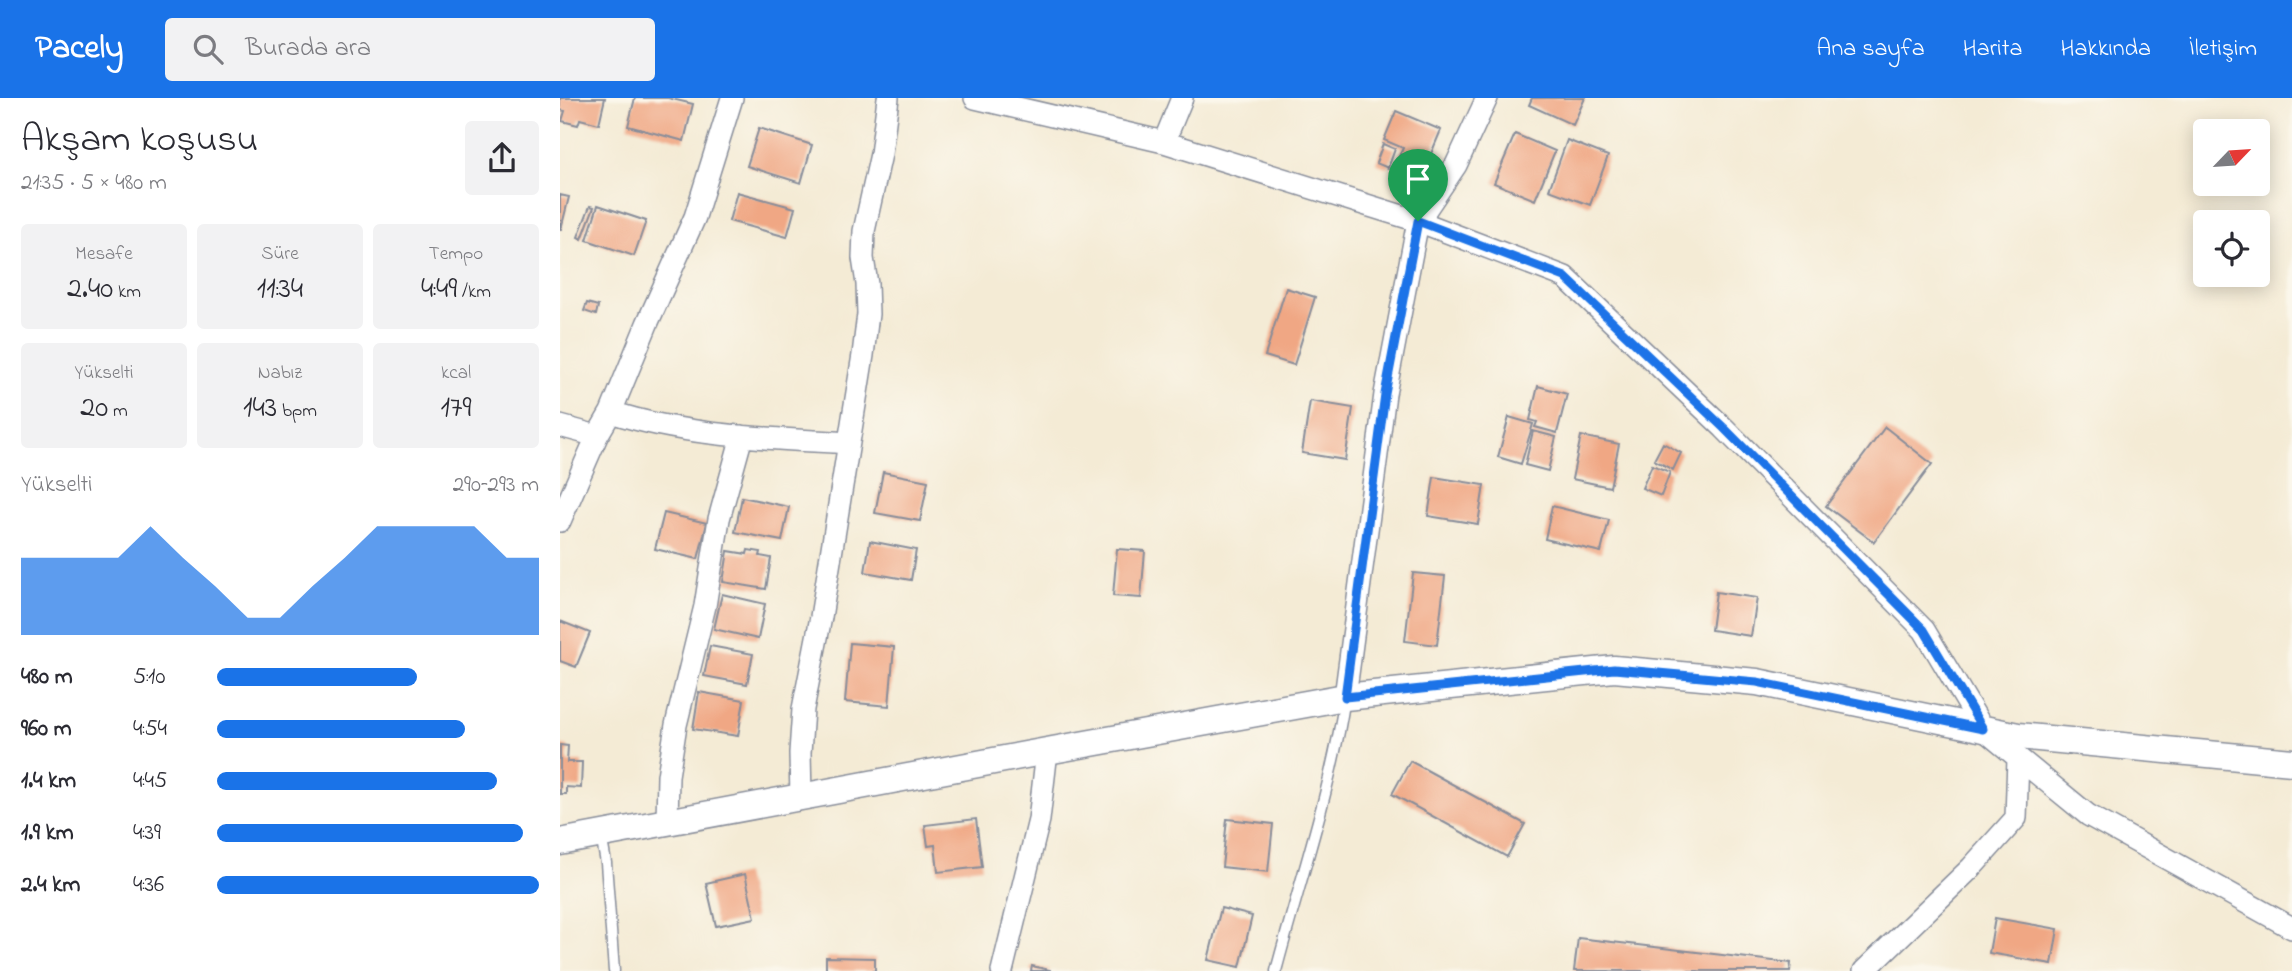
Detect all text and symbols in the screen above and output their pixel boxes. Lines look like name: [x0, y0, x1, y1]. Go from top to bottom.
search box: [165, 18, 655, 81]
text: Pacely: [35, 25, 123, 73]
icon: search: [189, 30, 227, 68]
text: Burada ara: [245, 30, 371, 68]
text: Ana sayfa: [1817, 32, 1925, 67]
text: Harita: [1963, 32, 2023, 67]
text: Hakkında: [2061, 32, 2151, 67]
text: İletişim: [2189, 32, 2257, 67]
text: Akşam koşusu: [21, 113, 258, 169]
north arrow: [2193, 119, 2270, 196]
map controls: [2193, 119, 2270, 287]
button: share: [465, 121, 539, 195]
pin: [1388, 149, 1448, 221]
icon: arrive: [1399, 160, 1437, 198]
text: 21:35 · 5 × 480 m: [21, 167, 167, 200]
button: locate: [2193, 210, 2270, 287]
text: Mesafe: [75, 241, 133, 268]
text: Süre: [261, 241, 299, 268]
text: Tempo: [429, 241, 483, 268]
text: 2.40: [67, 268, 113, 312]
text: 11:34: [257, 268, 303, 312]
text: 4:49: [421, 268, 457, 312]
text: km: [113, 279, 141, 306]
text: /km: [457, 279, 491, 306]
text: Yükselti: [74, 360, 134, 387]
text: Nabız: [258, 360, 302, 387]
text: kcal: [441, 360, 471, 387]
text: 20: [80, 387, 108, 431]
text: 143: [243, 387, 277, 431]
text: 179: [441, 387, 471, 431]
text: m: [108, 398, 128, 425]
text: bpm: [277, 398, 317, 425]
text: Yükselti: [21, 469, 92, 502]
text: 290–293 m: [453, 469, 539, 502]
text: 480 m: [21, 661, 73, 694]
text: 5:10: [133, 661, 165, 694]
text: 960 m: [21, 713, 72, 746]
text: 4:54: [133, 713, 167, 746]
text: 1.4 km: [21, 765, 76, 798]
text: 4:45: [133, 765, 167, 798]
text: 1.9 km: [21, 817, 74, 850]
text: 4:39: [133, 817, 161, 850]
text: 2.4 km: [21, 869, 80, 902]
text: 4:36: [133, 869, 164, 902]

